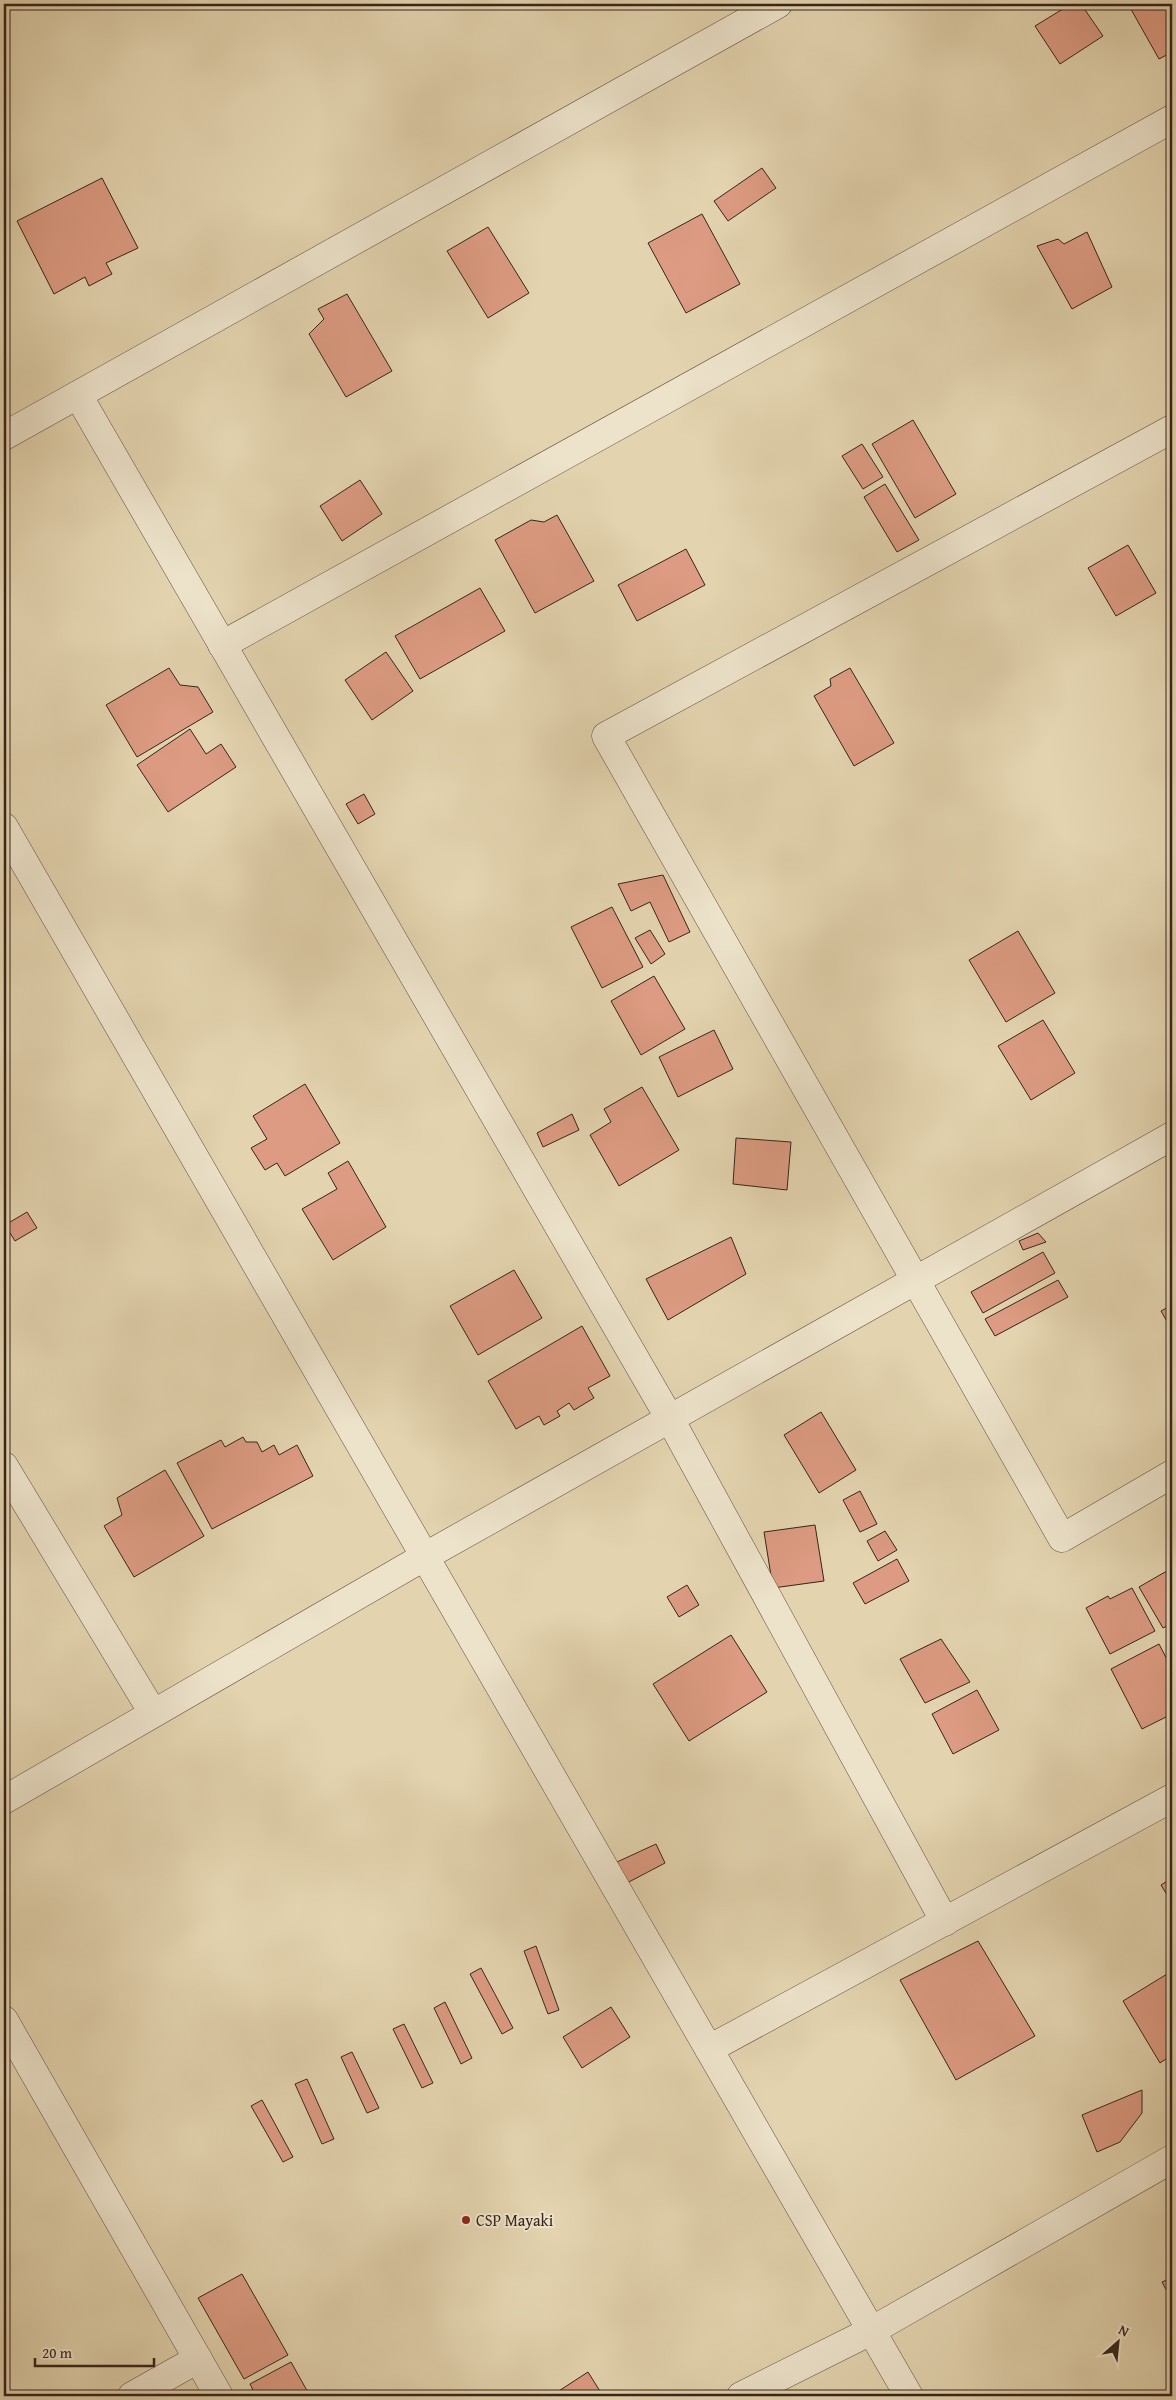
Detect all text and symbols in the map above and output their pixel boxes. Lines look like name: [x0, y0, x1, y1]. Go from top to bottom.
place label: CSP Mayaki: [476, 2208, 554, 2232]
marker: CSP Mayaki: [460, 2214, 472, 2226]
north arrow: [1094, 2318, 1144, 2368]
text: N: [1115, 2319, 1133, 2342]
scale bar: [35, 2335, 154, 2367]
text: 20 m: [42, 2342, 73, 2363]

